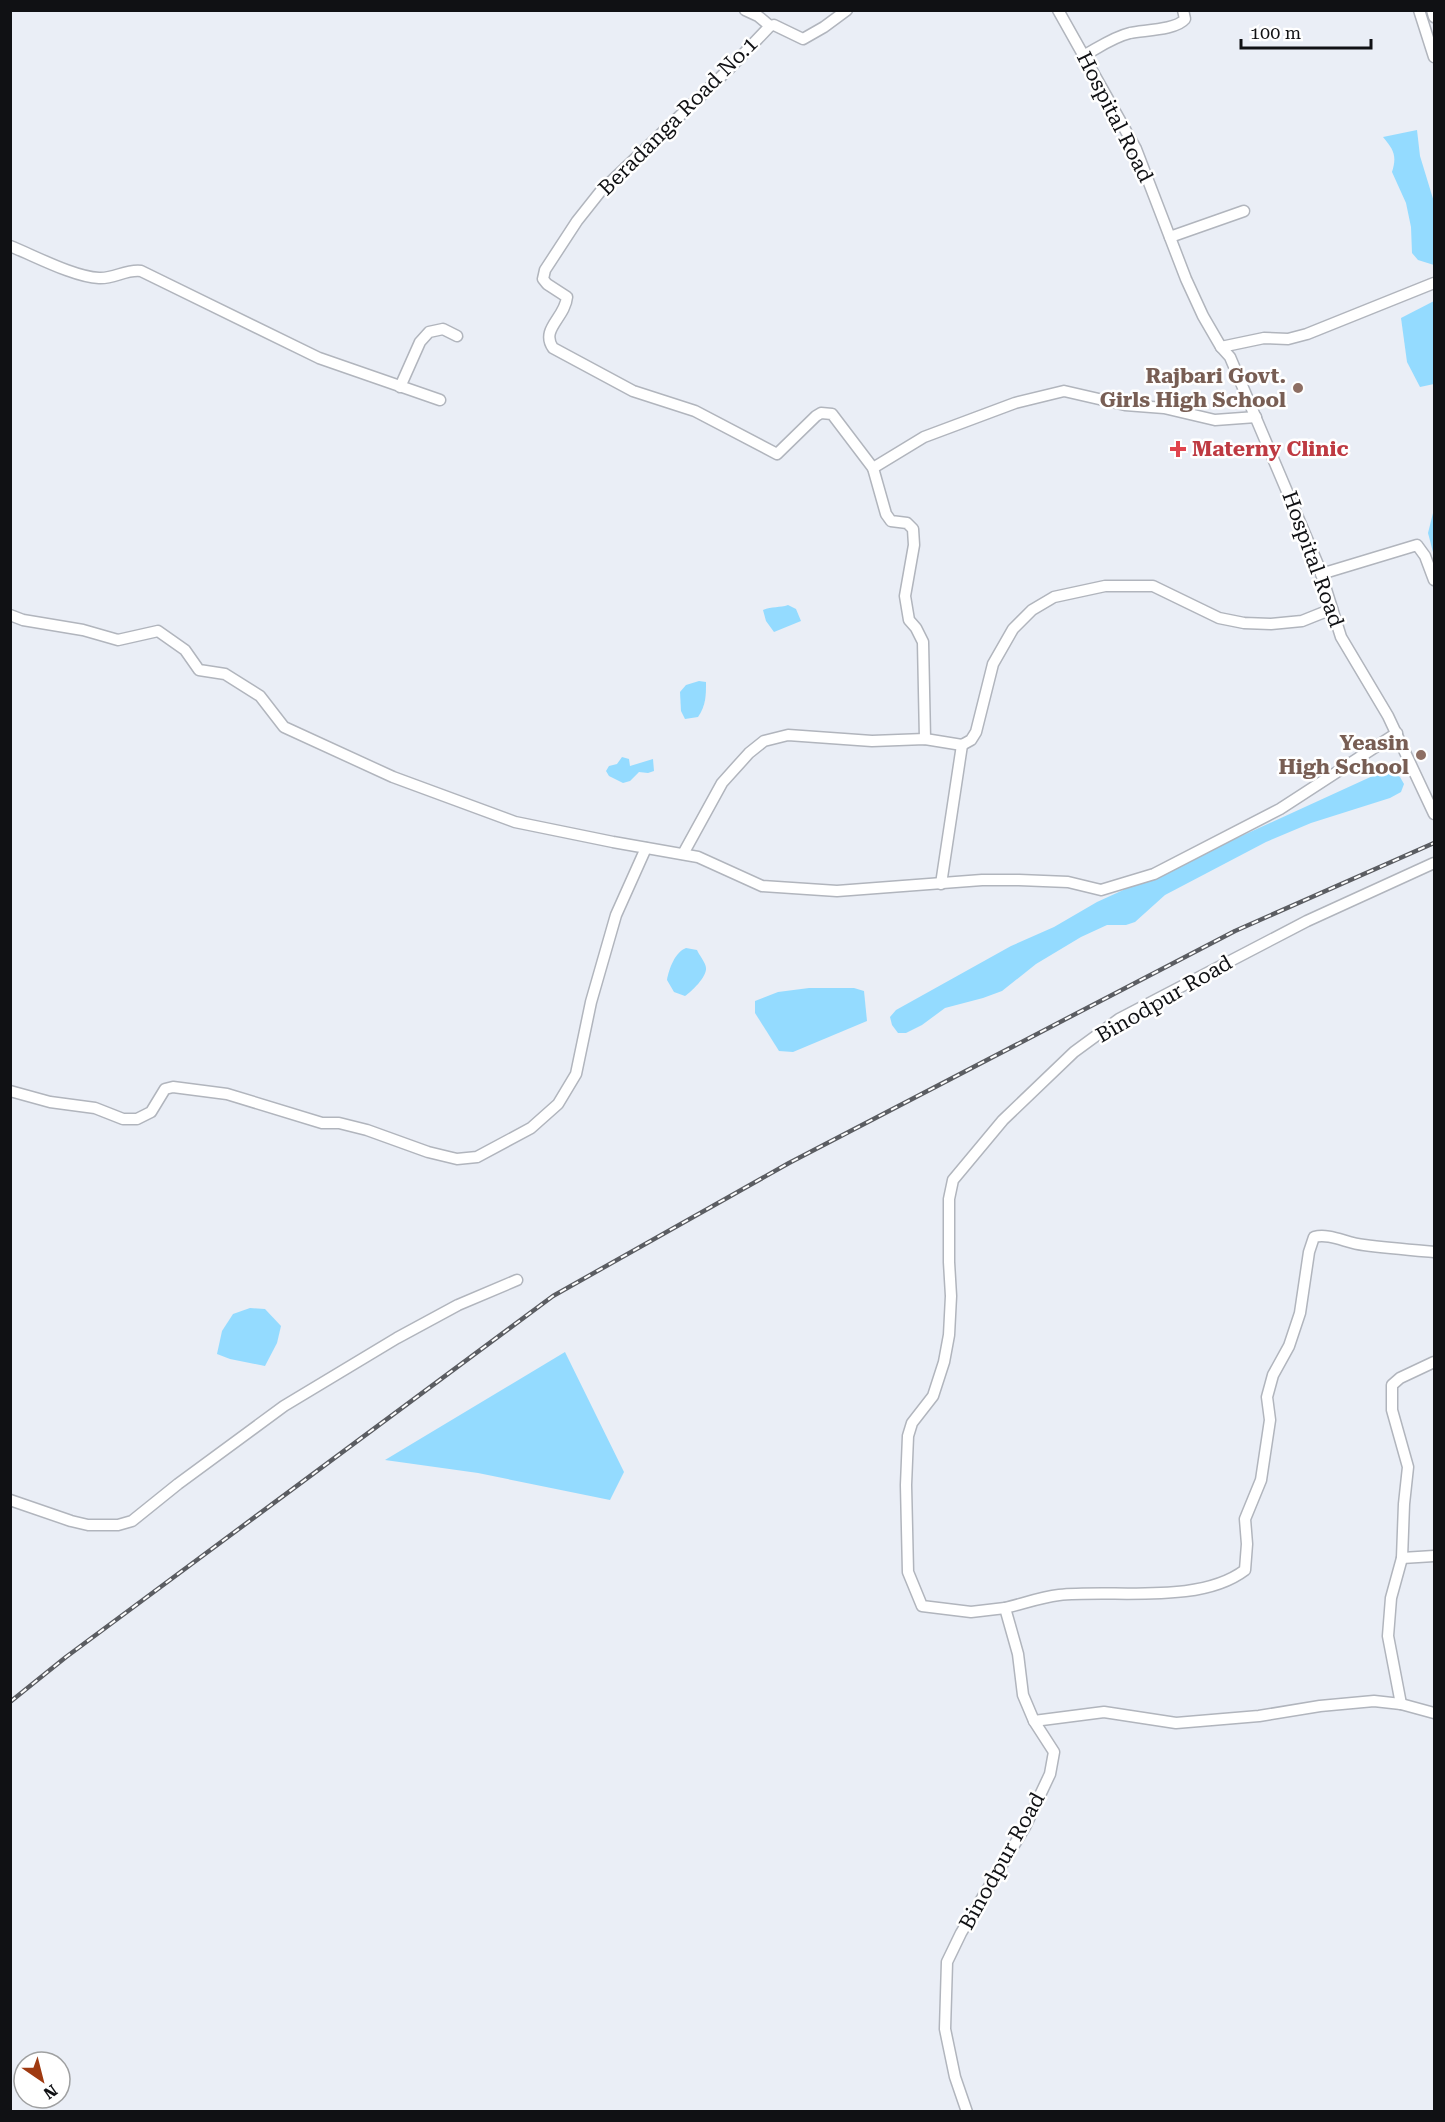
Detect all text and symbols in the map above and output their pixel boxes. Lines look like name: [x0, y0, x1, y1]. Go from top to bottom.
scale bar: [1241, 12, 1372, 50]
text: 100 m: [1250, 22, 1301, 43]
street label: Beradanga Road No.1: [594, 32, 762, 200]
street label: Hospital Road: [1072, 48, 1158, 187]
place label: Rajbari Govt. Girls High School: [1100, 364, 1286, 412]
marker: Rajbari Govt. Girls High School: [1291, 381, 1305, 395]
place label: Materny Clinic: [1192, 437, 1349, 461]
marker: Materny Clinic: [1169, 440, 1187, 458]
street label: Hospital Road: [1277, 488, 1349, 631]
place label: Yeasin High School: [1279, 731, 1409, 779]
marker: Yeasin High School: [1414, 748, 1428, 762]
street label: Binodpur Road: [1092, 950, 1237, 1048]
street label: Binodpur Road: [954, 1788, 1050, 1934]
north arrow: [12, 2050, 72, 2110]
text: N: [40, 2081, 61, 2103]

